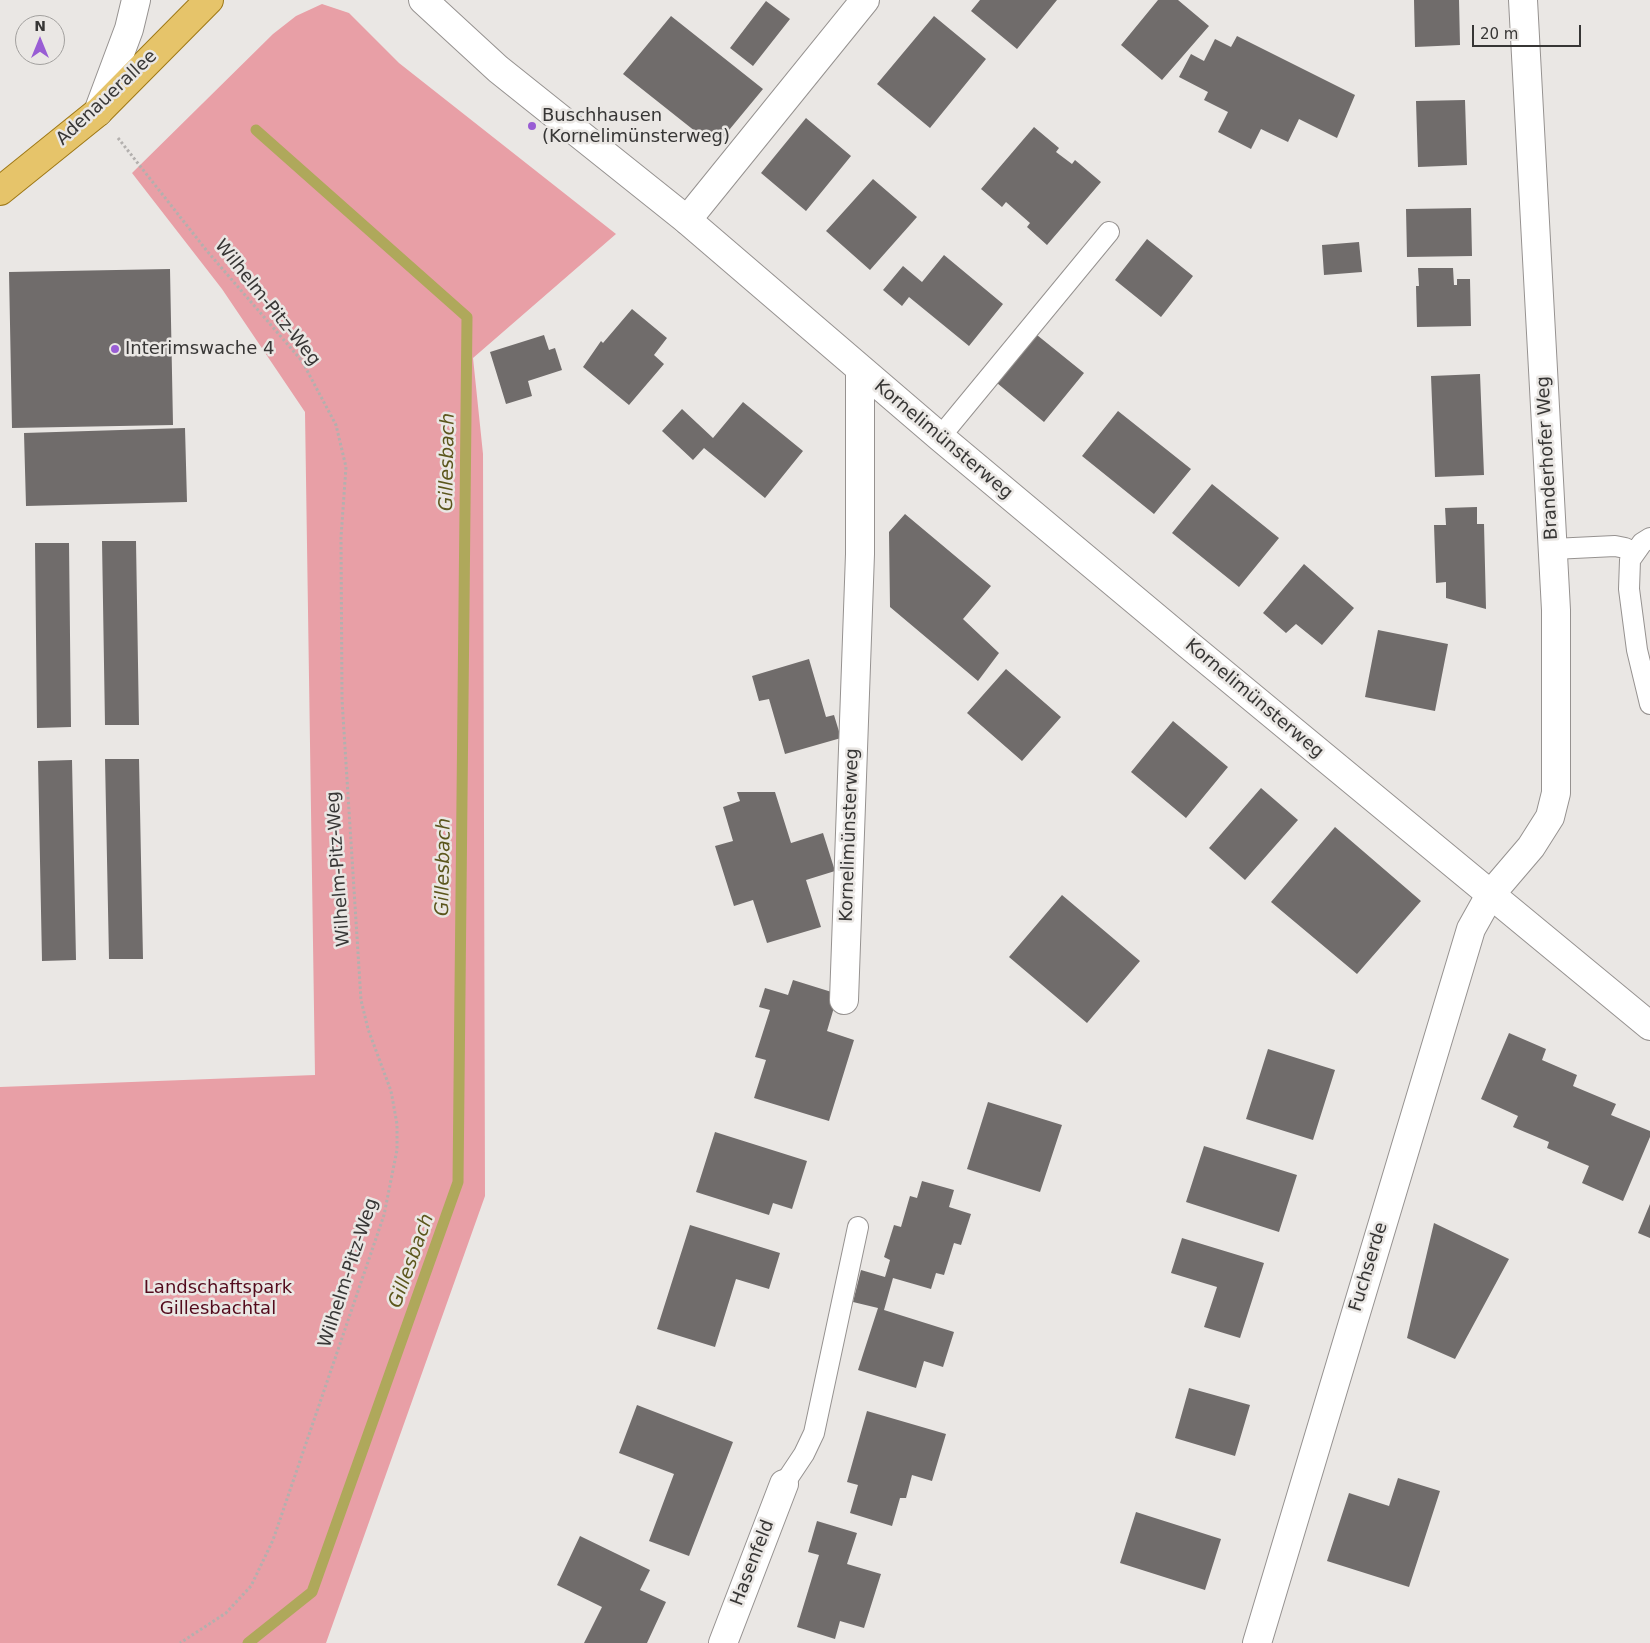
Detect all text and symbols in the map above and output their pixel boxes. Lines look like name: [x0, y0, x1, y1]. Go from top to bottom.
north arrow: [15, 15, 65, 65]
scale bar: [1475, 15, 1584, 47]
text: N: [34, 18, 46, 34]
text: 20 m: [1480, 25, 1518, 43]
street label: Adenauerallee: [52, 46, 162, 150]
place label: Buschhausen (Kornelimünsterweg): [542, 105, 730, 148]
marker: Buschhausen (Kornelimünsterweg): [526, 120, 538, 132]
street label: Wilhelm-Pitz-Weg: [210, 236, 324, 370]
place label: Interimswache 4: [125, 338, 274, 360]
marker: Interimswache 4: [109, 343, 121, 355]
street label: Kornelimünsterweg: [869, 376, 1017, 504]
street label: Branderhofer Weg: [1533, 376, 1563, 540]
water label: Gillesbach: [436, 413, 460, 511]
street label: Kornelimünsterweg: [1180, 635, 1328, 763]
street label: Kornelimünsterweg: [836, 748, 864, 922]
street label: Wilhelm-Pitz-Weg: [323, 790, 355, 948]
water label: Gillesbach: [432, 818, 456, 916]
street label: Wilhelm-Pitz-Weg: [315, 1196, 383, 1350]
water label: Gillesbach: [384, 1211, 440, 1311]
street label: Fuchserde: [1345, 1220, 1393, 1314]
park label: Landschaftspark Gillesbachtal: [144, 1277, 292, 1320]
street label: Hasenfeld: [727, 1517, 779, 1609]

